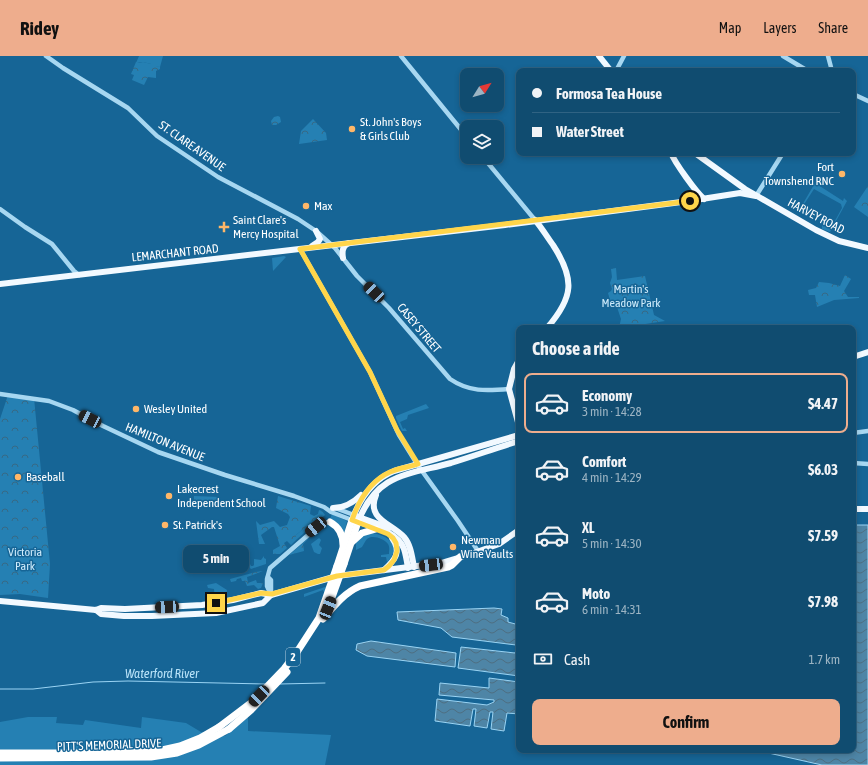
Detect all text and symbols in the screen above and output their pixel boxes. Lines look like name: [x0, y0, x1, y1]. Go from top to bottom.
text: Ridey: [20, 17, 59, 39]
text: Map: [719, 20, 741, 36]
text: Layers: [763, 20, 796, 36]
text: Share: [818, 20, 848, 36]
north arrow: [460, 68, 504, 112]
map controls: [460, 68, 504, 164]
text: Formosa Tea House: [556, 85, 662, 102]
place label: St. John's Boys & Girls Club: [360, 115, 421, 143]
street label: ST. CLARE AVENUE: [156, 118, 228, 174]
button: layers: [460, 120, 504, 164]
text: Water Street: [556, 123, 624, 140]
marker: St. John's Boys & Girls Club: [347, 124, 357, 134]
place label: Fort Townshend RNC: [764, 160, 835, 188]
marker: Fort Townshend RNC: [837, 169, 847, 179]
route start: [681, 192, 699, 210]
street label: HARVEY ROAD: [785, 195, 847, 237]
place label: Max: [314, 199, 333, 213]
marker: Max: [301, 201, 311, 211]
place label: Saint Clare's Mercy Hospital: [233, 213, 299, 241]
marker: Saint Clare's Mercy Hospital: [218, 221, 230, 233]
street label: LEMARCHANT ROAD: [131, 241, 219, 265]
car: [361, 279, 387, 305]
park label: Martin's Meadow Park: [601, 282, 661, 310]
street label: CASEY STREET: [394, 300, 444, 356]
text: Choose a ride: [532, 338, 620, 359]
icon: car: [534, 385, 570, 421]
text: Economy: [582, 387, 632, 404]
text: $4.47: [808, 395, 838, 412]
place label: Wesley United: [144, 402, 207, 416]
marker: Wesley United: [131, 404, 141, 414]
text: 3 min · 14:28: [582, 404, 642, 419]
car: [77, 408, 103, 430]
street label: HAMILTON AVENUE: [123, 420, 207, 464]
icon: car: [534, 451, 570, 487]
text: Comfort: [582, 453, 626, 470]
text: $6.03: [808, 461, 838, 478]
place label: Baseball: [26, 470, 65, 484]
text: 4 min · 14:29: [582, 470, 642, 485]
marker: Baseball: [13, 472, 23, 482]
place label: Lakecrest Independent School: [177, 482, 267, 510]
marker: Lakecrest Independent School: [164, 491, 174, 501]
car: [303, 515, 329, 539]
icon: car: [534, 517, 570, 553]
place label: St. Patrick's: [173, 518, 222, 532]
text: XL: [582, 519, 595, 536]
marker: St. Patrick's: [160, 520, 170, 530]
text: $7.59: [808, 527, 838, 544]
place label: Newman Wine Vaults: [461, 533, 513, 561]
text: 5 min · 14:30: [582, 536, 642, 551]
marker: Newman Wine Vaults: [448, 542, 458, 552]
park label: Victoria Park: [8, 545, 42, 573]
callout: 5 min: [183, 545, 249, 573]
text: 5 min: [203, 551, 229, 566]
car: [418, 558, 444, 572]
icon: car: [534, 583, 570, 619]
text: Moto: [582, 585, 610, 602]
text: $7.98: [808, 593, 838, 610]
route end: [207, 594, 225, 612]
car: [318, 595, 338, 621]
car: [155, 600, 179, 614]
text: 6 min · 14:31: [582, 602, 642, 617]
road number: 2: [286, 648, 300, 666]
icon: cash: [532, 648, 554, 670]
text: Cash: [564, 651, 590, 668]
text: 1.7 km: [809, 652, 840, 667]
water label: Waterford River: [125, 666, 200, 681]
car: [246, 683, 272, 709]
button: Confirm: [532, 699, 840, 745]
street label: PITT'S MEMORIAL DRIVE: [57, 736, 161, 754]

